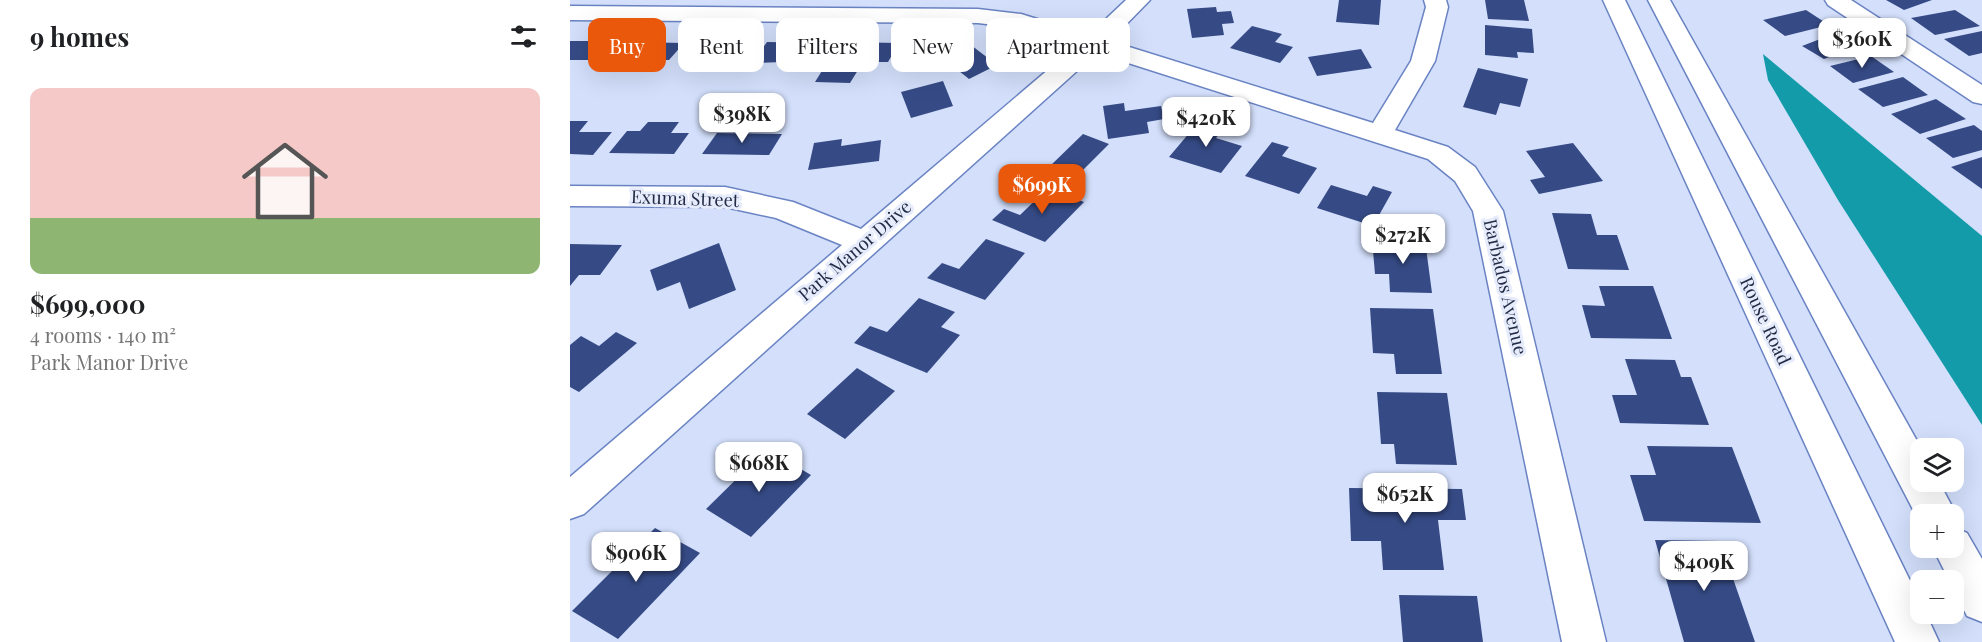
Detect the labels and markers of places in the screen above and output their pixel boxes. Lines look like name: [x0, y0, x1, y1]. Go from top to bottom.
pin: $360K: [1820, 18, 1904, 69]
pin: $398K: [700, 93, 784, 144]
pin: $420K: [1164, 97, 1248, 148]
pin: $699K: [1000, 164, 1084, 215]
pin: $272K: [1361, 214, 1445, 265]
pin: $668K: [717, 442, 801, 493]
pin: $652K: [1363, 473, 1447, 524]
pin: $906K: [594, 532, 678, 583]
pin: $409K: [1662, 541, 1746, 592]

